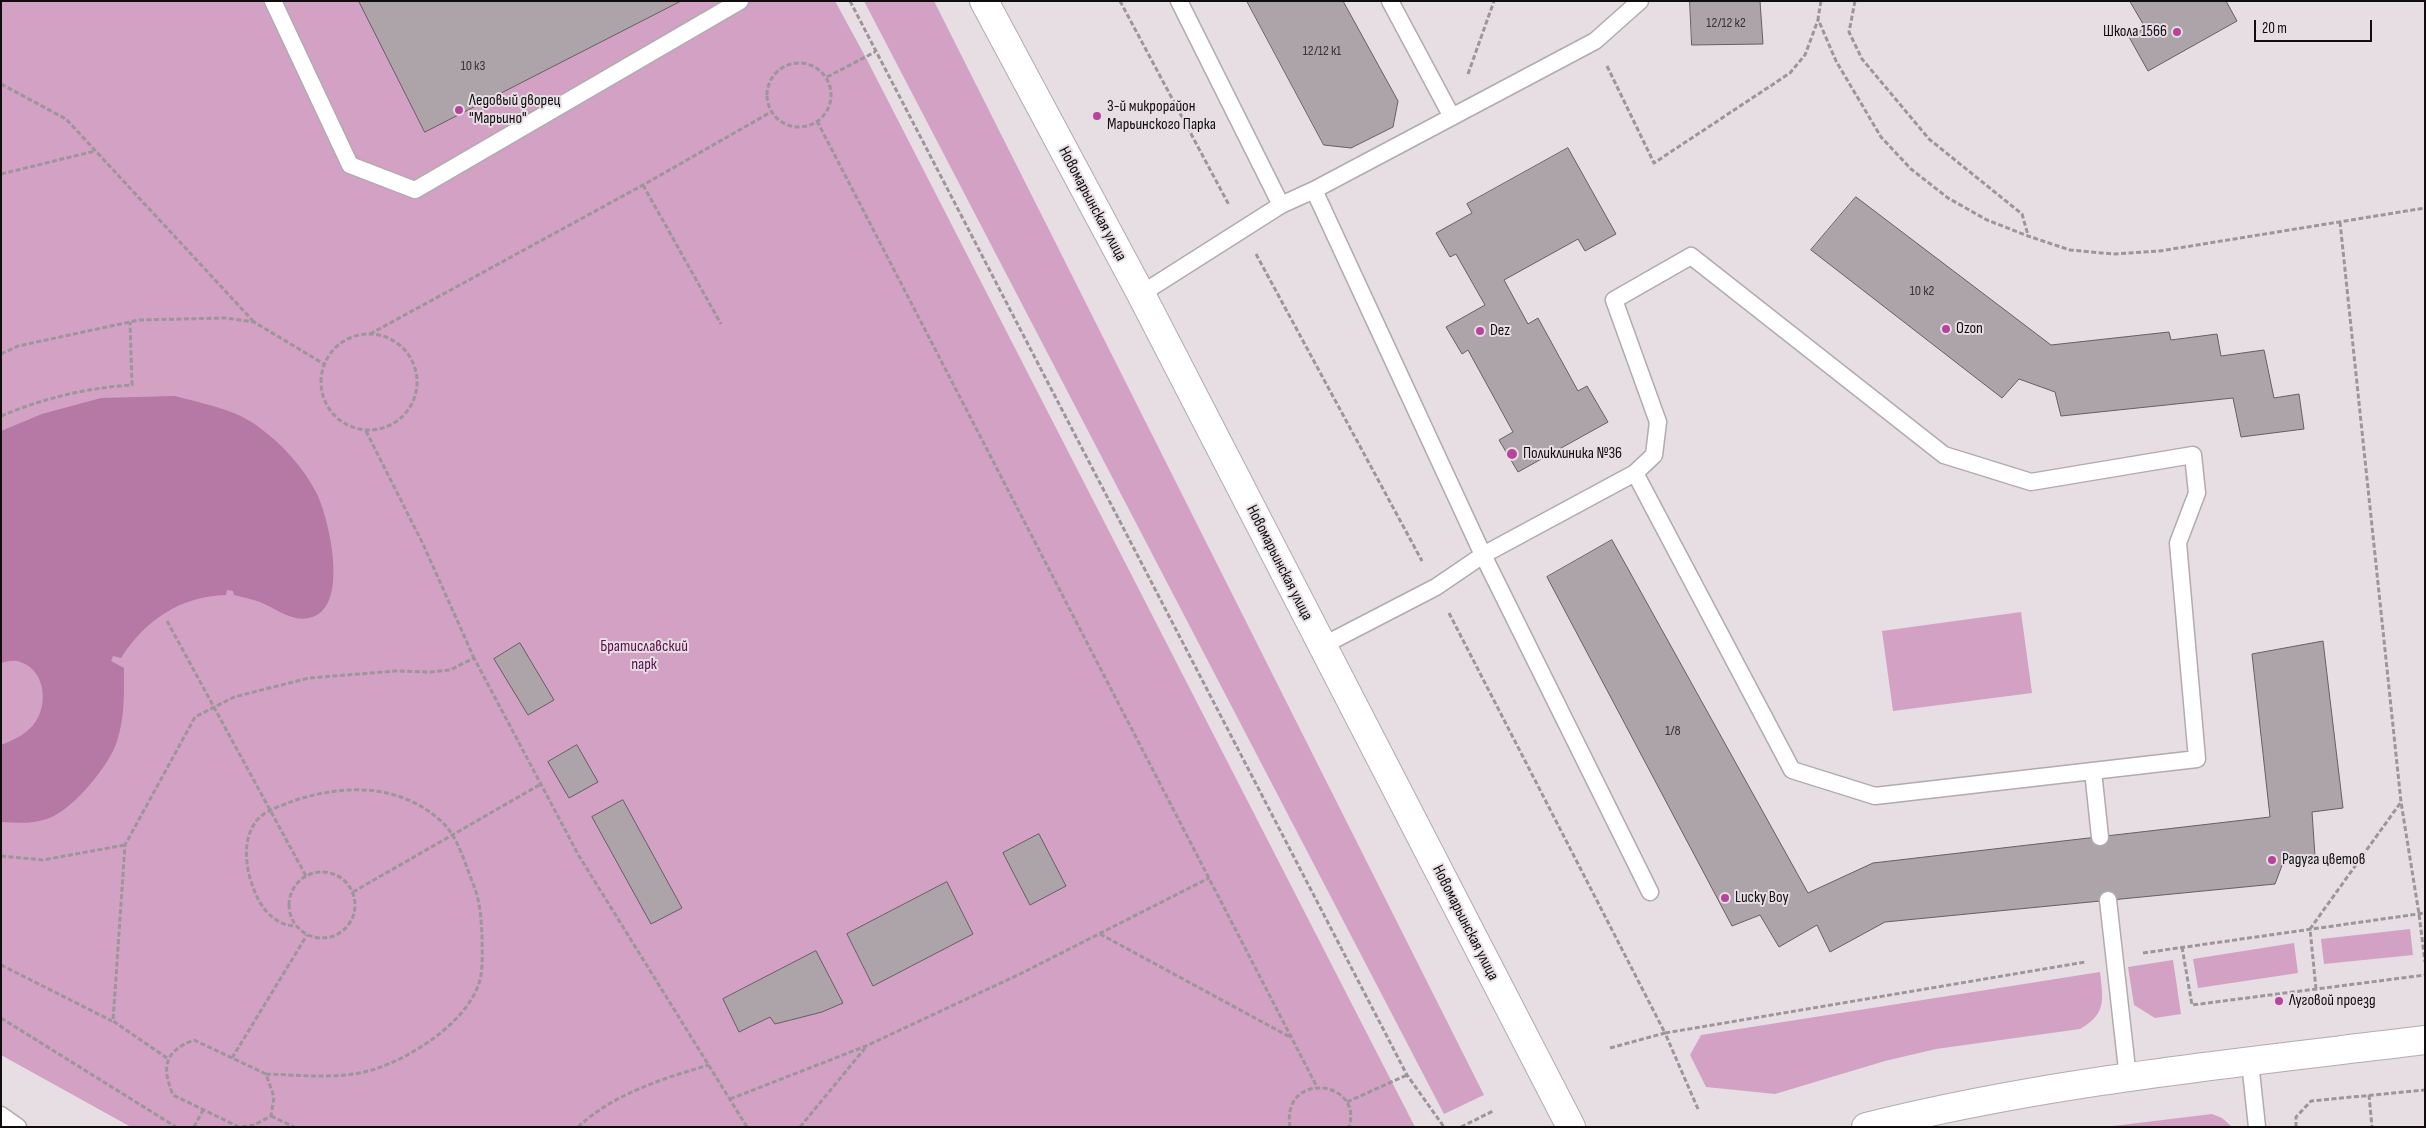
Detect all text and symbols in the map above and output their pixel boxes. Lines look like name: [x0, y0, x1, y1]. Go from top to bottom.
scale bar: [2256, 10, 2374, 42]
house number: 12/12 к2: [1706, 15, 1746, 31]
text: 20 m: [2262, 19, 2287, 38]
place label: Школа 1566: [2103, 22, 2167, 42]
marker: Школа 1566: [2171, 26, 2183, 38]
house number: 12/12 к1: [1303, 43, 1341, 59]
house number: 10 к3: [461, 58, 485, 74]
place label: Ледовый дворец "Марьино": [469, 91, 560, 129]
place label: 3-й микрорайон Марьинского Парка: [1107, 97, 1216, 135]
marker: Ледовый дворец "Марьино": [453, 104, 465, 116]
marker: 3-й микрорайон Марьинского Парка: [1091, 110, 1103, 122]
street label: Новомарьинская улица: [1054, 144, 1130, 264]
house number: 10 к2: [1910, 283, 1934, 299]
place label: Ozon: [1956, 319, 1983, 339]
place label: Dez: [1490, 321, 1510, 341]
marker: Ozon: [1940, 323, 1952, 335]
marker: Dez: [1474, 325, 1486, 337]
place label: Поликлиника №36: [1523, 444, 1622, 464]
marker: Поликлиника №36: [1505, 447, 1519, 461]
street label: Новомарьинская улица: [1242, 502, 1316, 624]
park label: Братиславский парк: [600, 637, 688, 675]
house number: 1/8: [1665, 723, 1681, 739]
place label: Радуга цветов: [2282, 850, 2365, 870]
marker: Радуга цветов: [2266, 854, 2278, 866]
street label: Новомарьинская улица: [1428, 862, 1502, 984]
place label: Lucky Boy: [1735, 888, 1789, 908]
marker: Lucky Boy: [1719, 892, 1731, 904]
place label: Луговой проезд: [2289, 991, 2376, 1011]
marker: Луговой проезд: [2273, 995, 2285, 1007]

